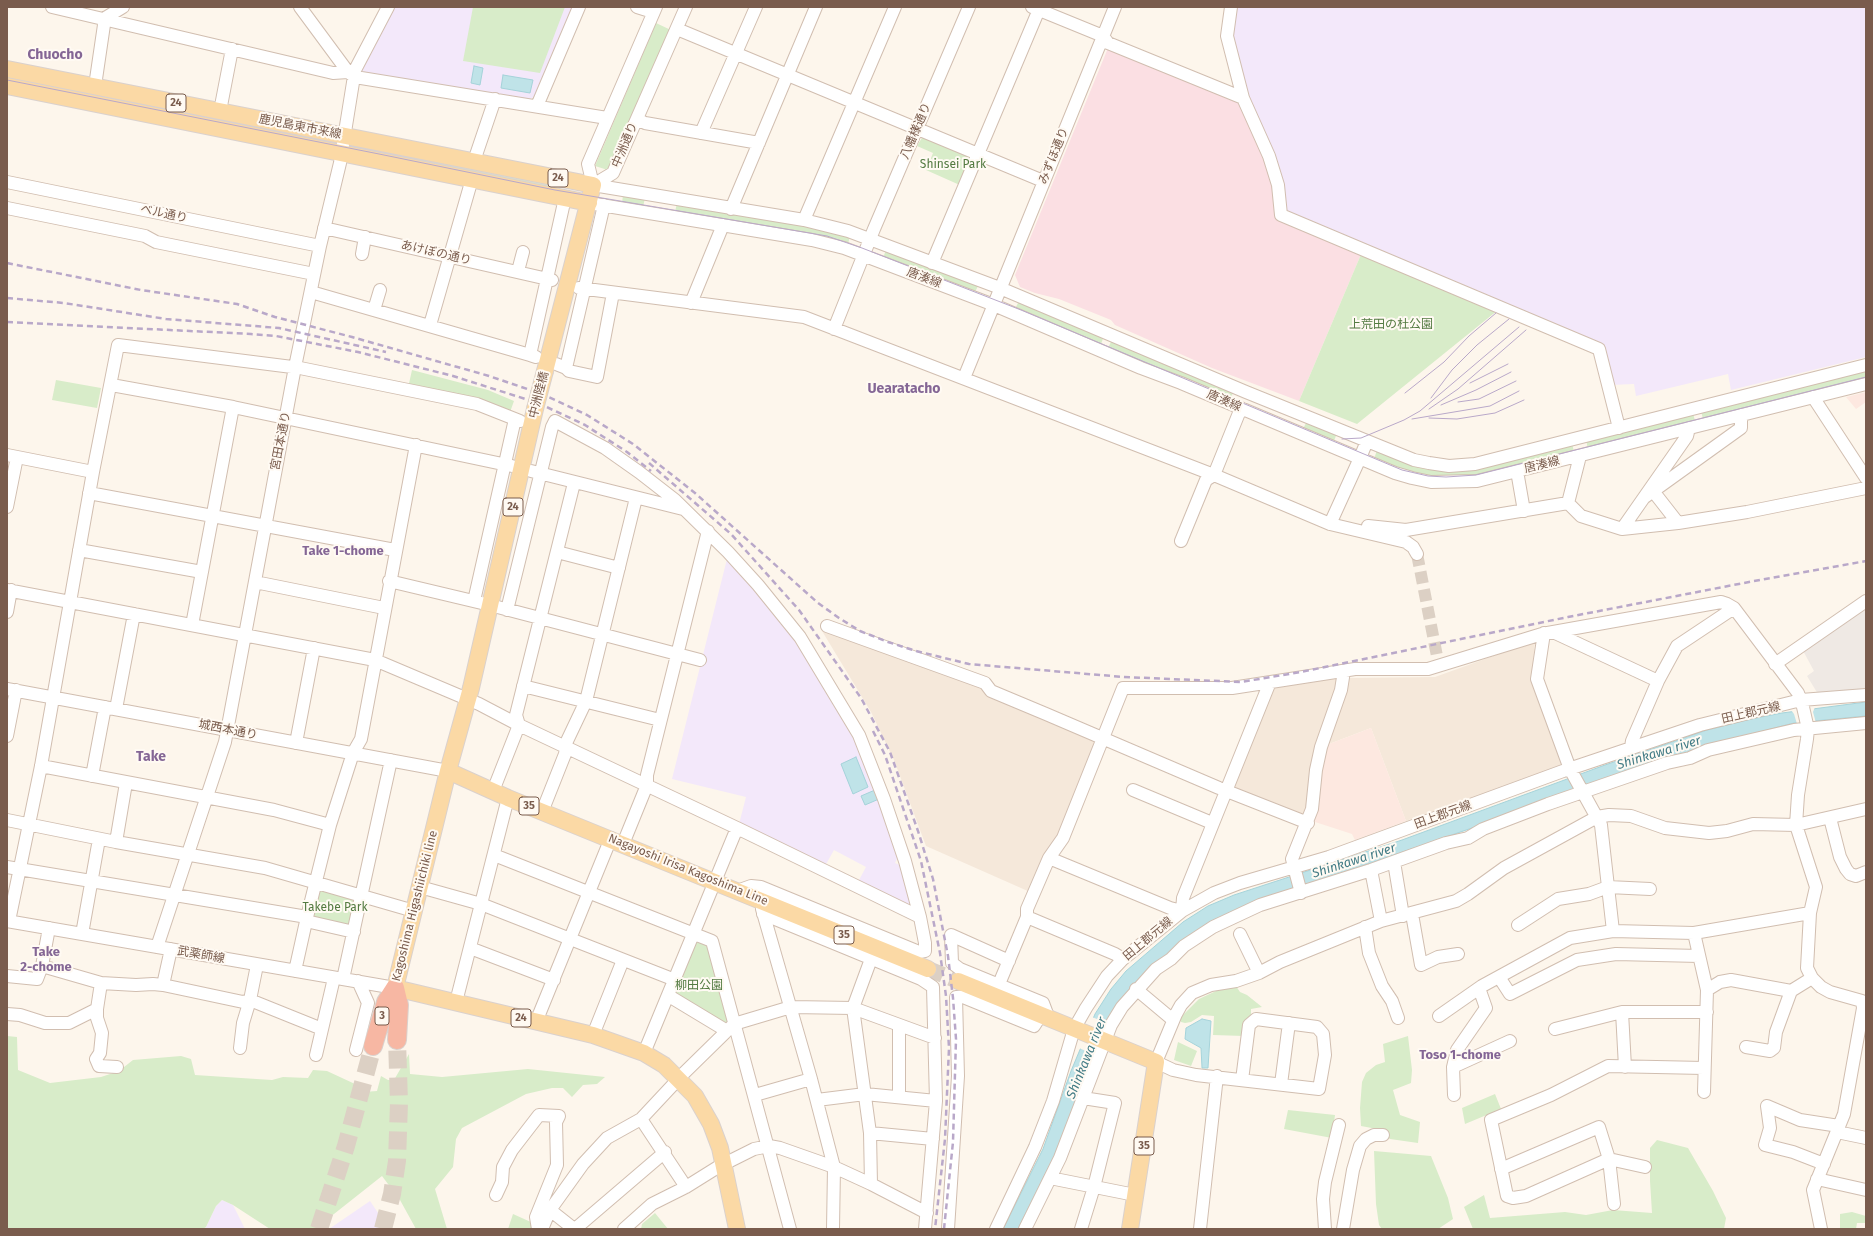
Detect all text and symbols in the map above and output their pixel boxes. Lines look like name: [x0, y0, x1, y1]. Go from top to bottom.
district label: Chuocho: [27, 47, 83, 63]
road number: 24: [166, 94, 186, 112]
street label: 八幡様通り: [898, 101, 934, 161]
street label: 鹿児島東市来線: [257, 112, 343, 142]
street label: 中洲通り: [609, 120, 641, 170]
street label: みずほ通り: [1036, 125, 1072, 187]
park label: Shinsei Park: [920, 158, 986, 172]
road number: 24: [548, 169, 568, 187]
street label: ベル通り: [139, 202, 189, 226]
street label: あけぼの通り: [399, 238, 473, 268]
street label: 唐湊線: [905, 265, 943, 291]
park label: 上荒田の杜公園: [1349, 318, 1433, 332]
street label: 中洲陸橋: [526, 370, 552, 420]
district label: Uearatacho: [867, 381, 941, 397]
street label: 唐湊線: [1205, 387, 1243, 415]
street label: 宮田本通り: [268, 410, 294, 472]
street label: 唐湊線: [1523, 454, 1561, 476]
road number: 24: [503, 498, 523, 516]
district label: Take 1-chome: [302, 543, 384, 559]
street label: 田上郡元線: [1720, 699, 1782, 727]
street label: 城西本通り: [197, 717, 259, 743]
water label: Shinkawa river: [1615, 733, 1703, 773]
district label: Take: [136, 749, 166, 765]
road number: 35: [519, 797, 539, 815]
street label: 田上郡元線: [1412, 798, 1474, 832]
street label: Kagoshima Higashiichiki line: [389, 829, 441, 983]
street label: Nagayoshi Irisa Kagoshima Line: [606, 831, 770, 909]
water label: Shinkawa river: [1310, 840, 1398, 882]
park label: Takebe Park: [302, 901, 368, 915]
street label: 田上郡元線: [1120, 914, 1176, 964]
road number: 35: [834, 926, 854, 944]
district label: Take 2-chome: [20, 944, 72, 975]
street label: 武薬師線: [176, 944, 226, 966]
park label: 柳田公園: [675, 979, 723, 993]
road number: 3: [375, 1007, 389, 1025]
road number: 24: [511, 1009, 531, 1027]
water label: Shinkawa river: [1064, 1015, 1110, 1101]
district label: Toso 1-chome: [1419, 1047, 1501, 1063]
road number: 35: [1134, 1137, 1154, 1155]

